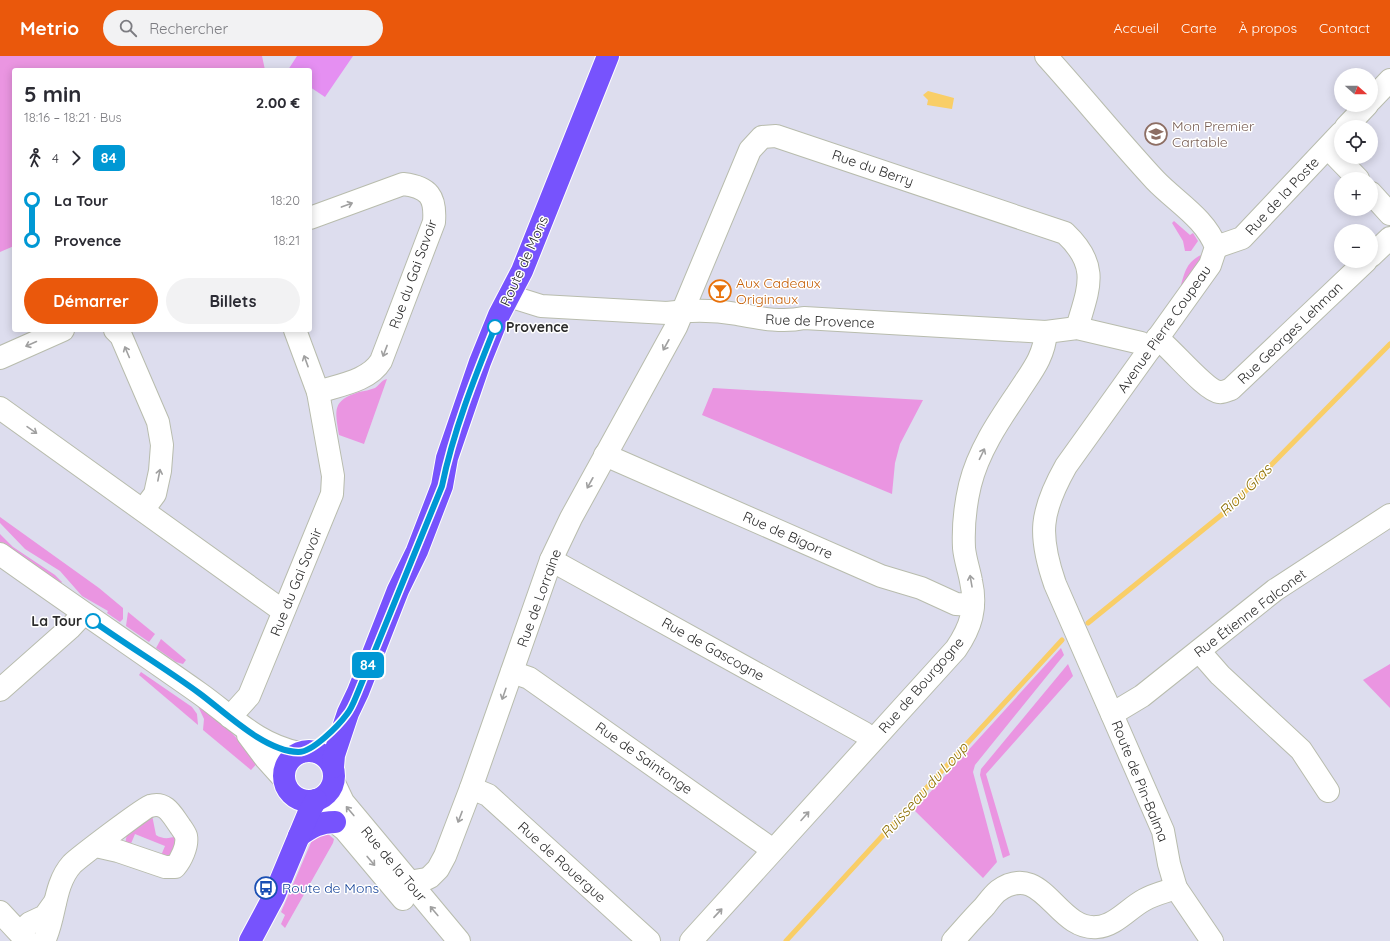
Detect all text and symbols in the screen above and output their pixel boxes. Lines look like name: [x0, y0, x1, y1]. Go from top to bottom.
search box: [103, 10, 383, 46]
text: Metrio: [20, 16, 79, 40]
icon: search: [117, 17, 139, 39]
text: Rechercher: [149, 19, 228, 38]
text: Accueil: [1113, 19, 1159, 37]
text: Carte: [1181, 19, 1217, 37]
text: À propos: [1239, 19, 1297, 37]
text: Contact: [1319, 19, 1370, 37]
north arrow: [1334, 68, 1378, 112]
map controls: [1334, 68, 1378, 268]
text: 5 min: [24, 80, 81, 108]
text: 2.00 €: [256, 93, 300, 112]
text: 18:16 – 18:21 · Bus: [24, 109, 122, 125]
place label: Mon Premier Cartable: [1172, 117, 1255, 151]
button: locate: [1334, 120, 1378, 164]
school or university icon: Mon Premier Cartable: [1143, 121, 1169, 147]
street label: Rue du Berry: [830, 146, 916, 190]
icon: walk: [24, 147, 46, 169]
icon: forward: [65, 147, 87, 169]
text: 84: [101, 149, 117, 167]
text: 4: [52, 150, 59, 166]
street label: Rue de la Poste: [1241, 153, 1323, 239]
button: +: [1334, 172, 1378, 216]
text: La Tour: [54, 191, 108, 210]
text: 18:20: [271, 192, 300, 208]
one-way arrow: [340, 200, 352, 208]
street label: Route de Mons: [496, 213, 552, 309]
street label: Rue du Gai Savoir: [385, 216, 441, 331]
button: −: [1334, 224, 1378, 268]
text: Provence: [54, 231, 121, 250]
text: 18:21: [274, 232, 300, 248]
street label: Avenue Pierre Coupeau: [1113, 262, 1215, 396]
place label: Aux Cadeaux Originaux: [736, 274, 821, 308]
button: Démarrer: [24, 278, 158, 324]
button: Billets: [166, 278, 300, 324]
bar icon: Aux Cadeaux Originaux: [707, 278, 733, 304]
street label: Rue Georges Lehman: [1234, 278, 1346, 388]
street label: Rue de Provence: [765, 310, 875, 332]
place label: Provence: [506, 318, 569, 336]
marker: Provence: [487, 319, 503, 335]
one-way arrow: [662, 339, 670, 351]
one-way arrow: [26, 340, 38, 348]
one-way arrow: [380, 345, 388, 357]
one-way arrow: [123, 346, 131, 358]
one-way arrow: [302, 356, 310, 368]
one-way arrow: [26, 426, 37, 434]
one-way arrow: [979, 448, 986, 460]
water label: Riou Gras: [1215, 459, 1276, 520]
one-way arrow: [155, 469, 163, 482]
one-way arrow: [585, 477, 593, 489]
street label: Rue de Bigorre: [740, 507, 836, 563]
street label: Rue du Gai Savoir: [266, 525, 326, 639]
street label: Rue de Lorraine: [513, 546, 565, 650]
street label: Rue Étienne Falconet: [1190, 565, 1310, 661]
one-way arrow: [967, 575, 975, 588]
place label: La Tour: [31, 612, 82, 630]
marker: La Tour: [85, 613, 101, 629]
street label: Rue de Gascogne: [659, 613, 768, 685]
street label: Rue de Bourgogne: [874, 633, 968, 737]
line badge: 84: [350, 652, 386, 678]
text: 84: [360, 656, 376, 674]
one-way arrow: [500, 687, 507, 700]
street label: Rue de Saintonge: [592, 718, 696, 798]
street label: Route de Pin-Balma: [1107, 718, 1173, 844]
water label: Ruisseau du Loup: [876, 737, 973, 842]
one-way arrow: [346, 806, 355, 817]
one-way arrow: [456, 810, 464, 822]
one-way arrow: [800, 810, 809, 821]
street label: Rue de Rouergue: [514, 818, 610, 906]
street label: Rue de la Tour: [357, 822, 431, 906]
one-way arrow: [366, 855, 375, 866]
bus stop icon: Route de Mons: [253, 875, 279, 901]
place label: Route de Mons: [282, 879, 379, 897]
one-way arrow: [429, 906, 438, 917]
one-way arrow: [713, 908, 723, 918]

